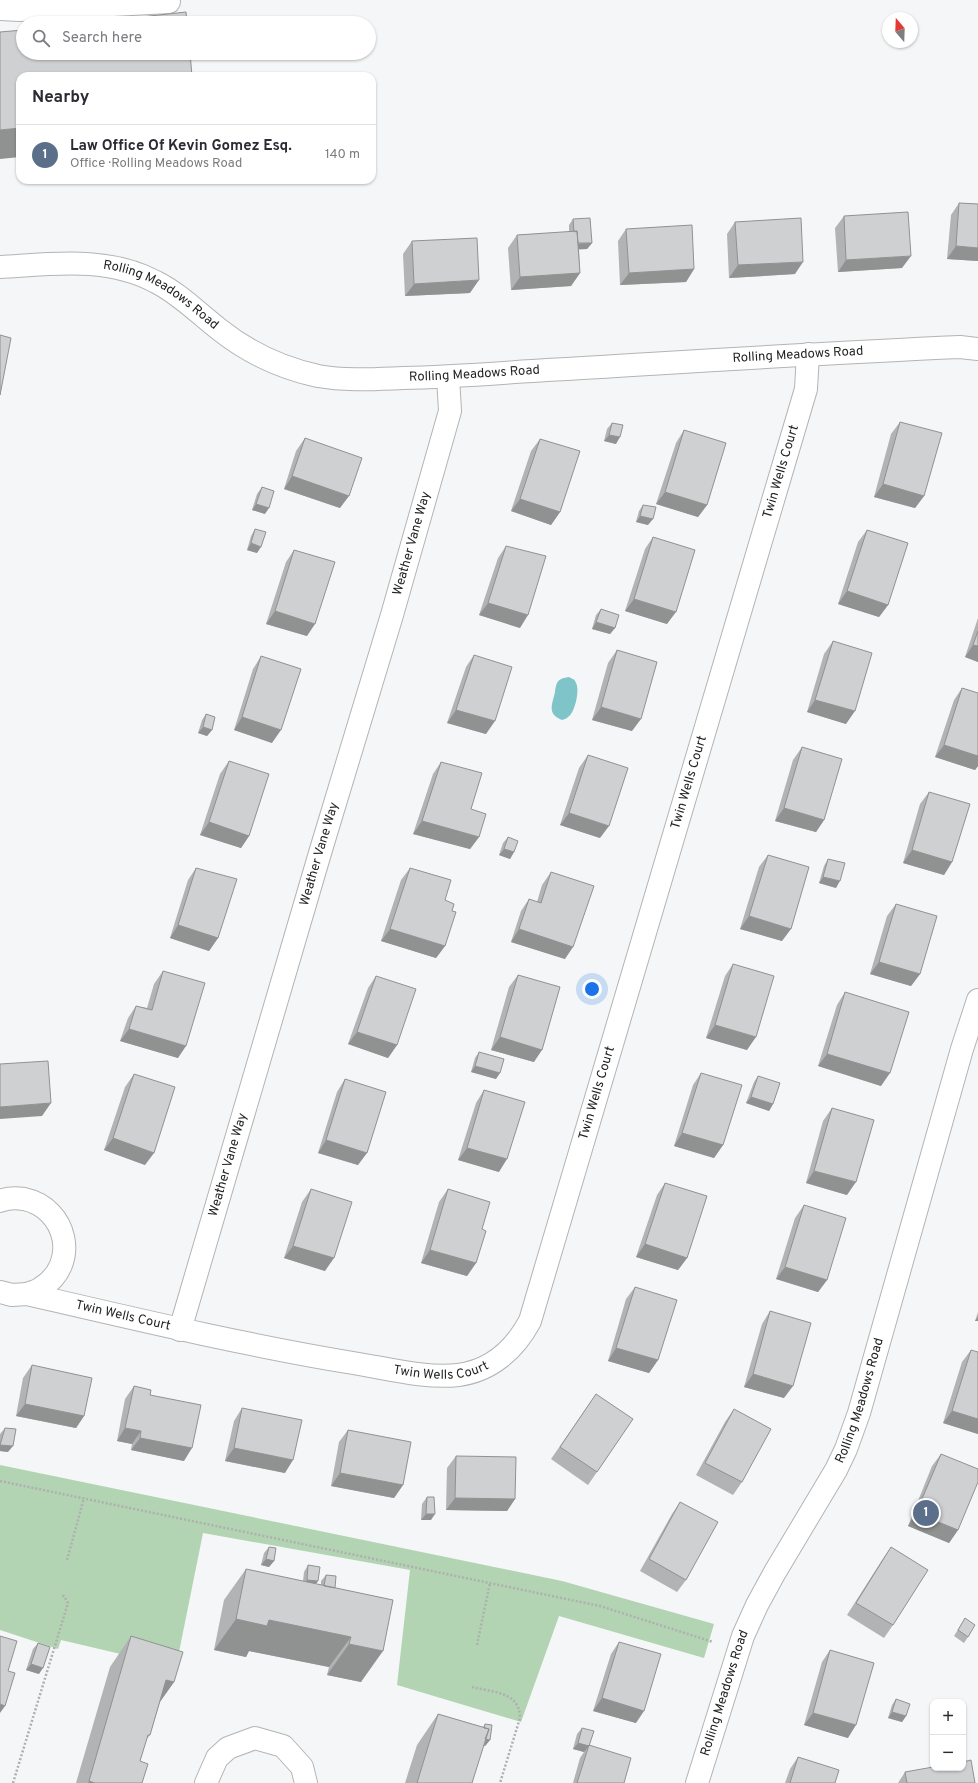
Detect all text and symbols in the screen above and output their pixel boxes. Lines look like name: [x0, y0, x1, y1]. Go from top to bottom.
north arrow: [882, 12, 918, 48]
search box: [16, 16, 376, 60]
icon: search: [30, 27, 52, 49]
text: Search here: [62, 29, 142, 48]
text: Nearby: [32, 87, 89, 109]
text: Law Office Of Kevin Gomez Esq.: [70, 137, 292, 156]
text: 1: [42, 147, 48, 163]
text: 140 m: [325, 147, 360, 163]
text: Office · Rolling Meadows Road: [70, 156, 242, 172]
street label: Rolling Meadows Road: [102, 258, 221, 333]
street label: Rolling Meadows Road: [732, 344, 864, 367]
street label: Rolling Meadows Road: [409, 362, 540, 386]
street label: Twin Wells Court: [760, 423, 803, 520]
street label: Weather Vane Way: [390, 490, 435, 597]
street label: Twin Wells Court: [668, 734, 711, 831]
street label: Weather Vane Way: [297, 800, 343, 908]
your location: [582, 979, 602, 999]
street label: Twin Wells Court: [576, 1044, 619, 1142]
street label: Weather Vane Way: [206, 1111, 251, 1219]
street label: Twin Wells Court: [74, 1298, 172, 1335]
street label: Rolling Meadows Road: [832, 1336, 888, 1466]
street label: Twin Wells Court: [392, 1358, 492, 1384]
pin: 1: [913, 1498, 939, 1528]
street label: Rolling Meadows Road: [698, 1628, 753, 1758]
map controls: [930, 1699, 966, 1771]
button: +: [930, 1699, 966, 1735]
button: −: [930, 1735, 966, 1771]

